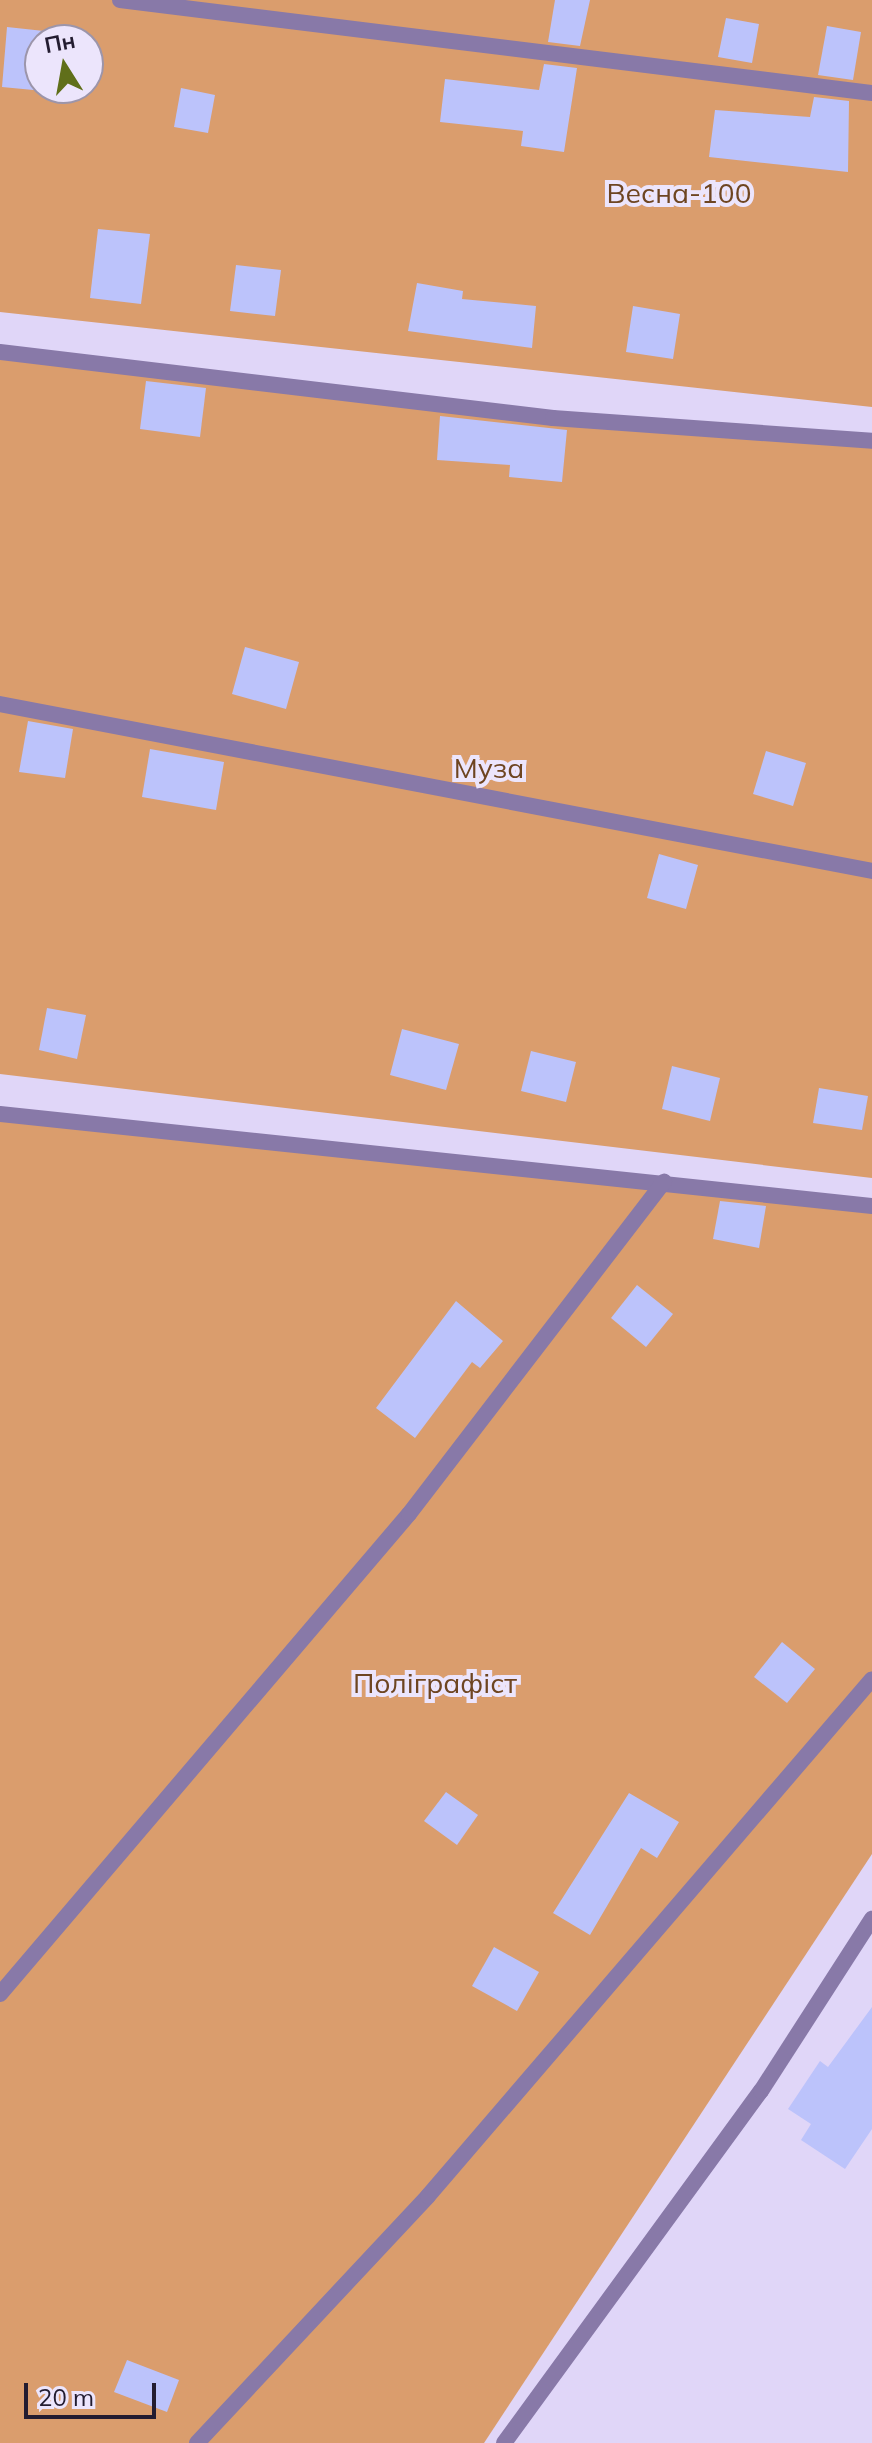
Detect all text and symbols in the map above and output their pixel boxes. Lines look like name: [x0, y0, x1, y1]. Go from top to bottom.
north arrow: [24, 24, 104, 104]
text: Пн: [42, 26, 77, 59]
park label: Весна-100: [607, 176, 751, 210]
park label: Муза: [454, 751, 524, 785]
park label: Поліграфіст: [353, 1666, 517, 1700]
scale bar: [28, 2367, 160, 2417]
text: 20 m: [38, 2382, 94, 2412]

